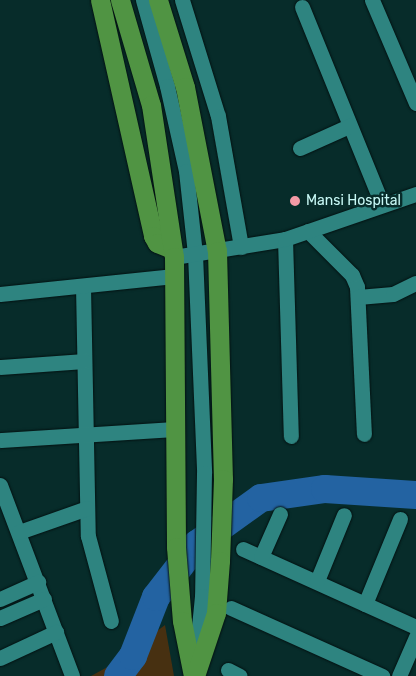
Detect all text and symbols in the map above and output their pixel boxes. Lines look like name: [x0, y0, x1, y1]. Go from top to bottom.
place label: Mansi Hospital: [306, 193, 401, 209]
marker: Mansi Hospital: [288, 194, 302, 208]

